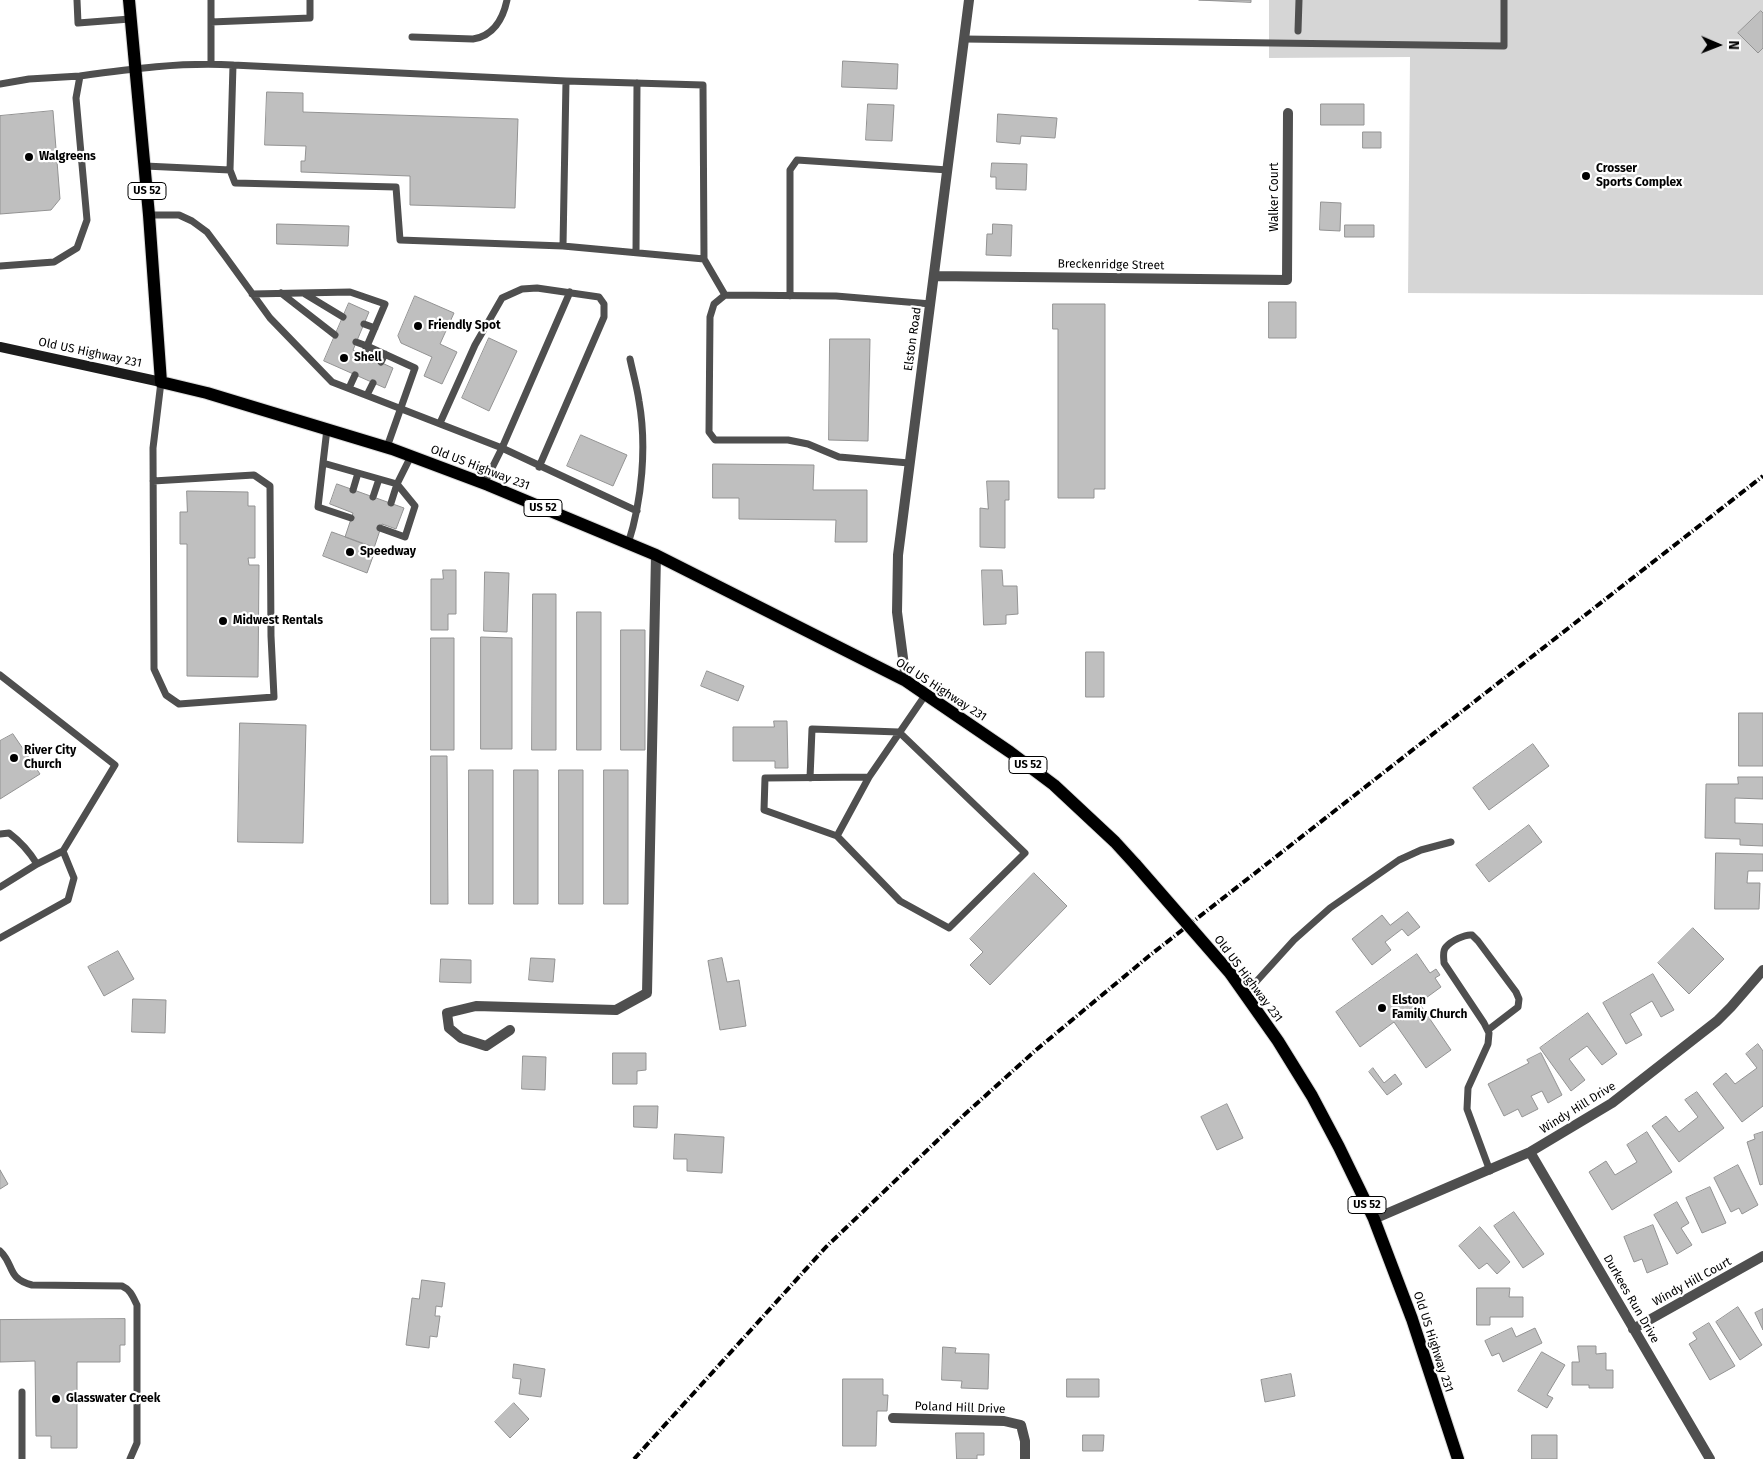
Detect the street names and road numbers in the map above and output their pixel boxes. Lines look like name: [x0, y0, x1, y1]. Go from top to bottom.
street label: Walker Court: [1268, 162, 1282, 232]
road number: US 52: [128, 182, 166, 200]
street label: Breckenridge Street: [1057, 257, 1165, 273]
street label: Elston Road: [901, 306, 925, 372]
street label: Old US Highway 231: [37, 335, 143, 371]
street label: Old US Highway 231: [428, 442, 532, 494]
road number: US 52: [524, 499, 562, 516]
street label: Old US Highway 231: [893, 655, 989, 725]
road number: US 52: [1009, 756, 1047, 774]
street label: Old US Highway 231: [1211, 933, 1285, 1025]
street label: Windy Hill Drive: [1538, 1079, 1618, 1137]
road number: US 52: [1348, 1196, 1386, 1214]
street label: Durkees Run Drive: [1600, 1252, 1662, 1346]
street label: Windy Hill Court: [1650, 1254, 1734, 1310]
street label: Old US Highway 231: [1410, 1290, 1456, 1394]
street label: Poland Hill Drive: [914, 1399, 1006, 1417]

